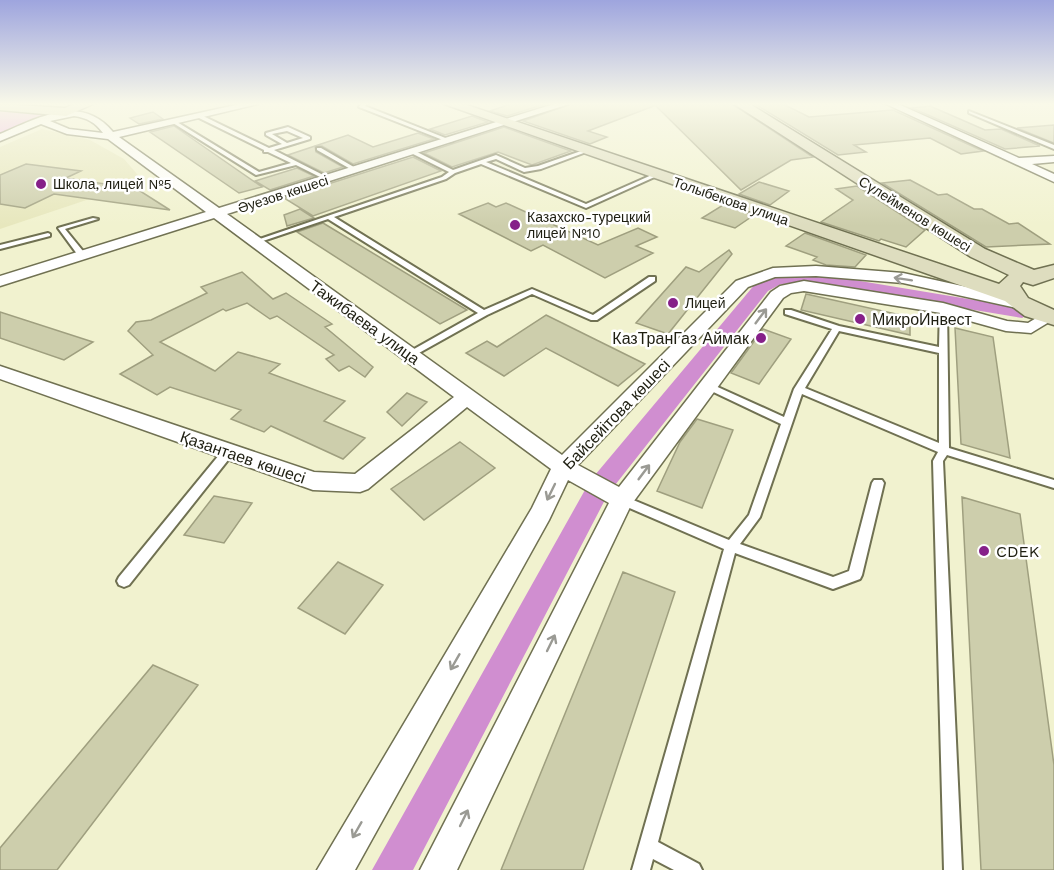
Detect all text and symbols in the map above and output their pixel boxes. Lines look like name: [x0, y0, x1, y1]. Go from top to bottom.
street label: Әуезов көшесі: [236, 172, 330, 216]
street label: Сүлейменов көшесі: [856, 173, 974, 255]
street label: Толыбекова улица: [671, 174, 791, 228]
place label: Школа, лицей №5: [53, 176, 172, 192]
marker: Школа, лицей №5: [34, 177, 48, 191]
place label: Казахско-турецкий лицей №10: [527, 209, 651, 241]
marker: Казахско-турецкий лицей №10: [508, 218, 522, 232]
one-way arrow: [893, 273, 913, 284]
street label: Тажибаева улица: [306, 276, 423, 369]
place label: Лицей: [685, 295, 725, 311]
marker: Лицей: [666, 296, 680, 310]
one-way arrow: [755, 309, 767, 325]
place label: МикроИнвест: [872, 310, 973, 329]
marker: МикроИнвест: [853, 312, 867, 326]
place label: КазТранГаз Аймак: [612, 329, 750, 348]
marker: КазТранГаз Аймак: [754, 331, 768, 345]
street label: Байсейітова көшесі: [559, 355, 674, 473]
street label: Қазантаев көшесі: [178, 427, 308, 488]
one-way arrow: [637, 464, 650, 480]
one-way arrow: [544, 482, 556, 500]
place label: CDEK: [996, 542, 1040, 561]
marker: CDEK: [977, 544, 991, 558]
one-way arrow: [546, 634, 558, 652]
one-way arrow: [449, 652, 460, 670]
one-way arrow: [459, 809, 471, 827]
one-way arrow: [351, 822, 363, 839]

